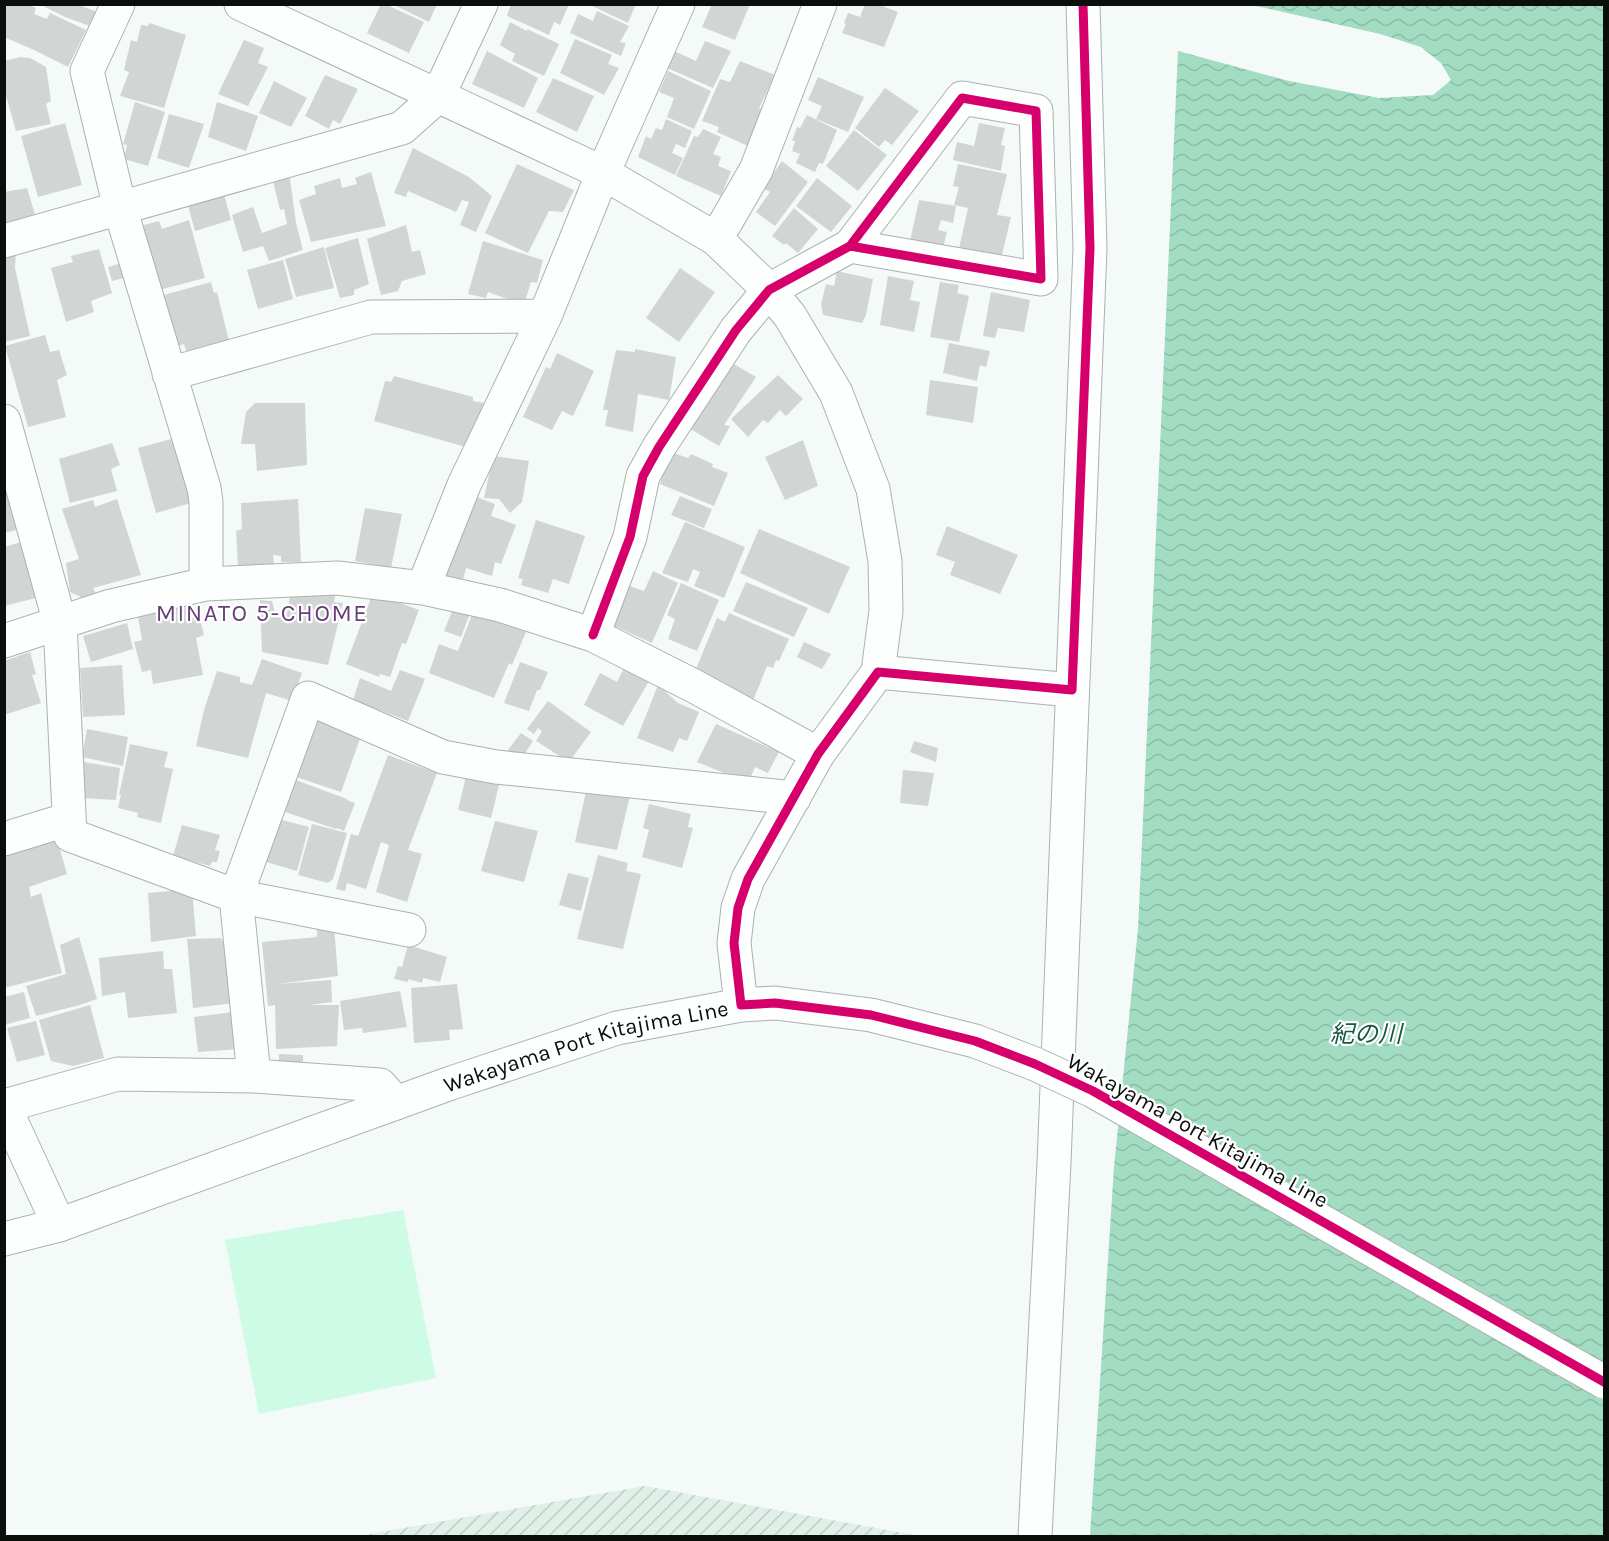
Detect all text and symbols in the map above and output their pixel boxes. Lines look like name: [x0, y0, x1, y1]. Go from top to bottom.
district label: MINATO 5-CHOME: [156, 599, 368, 627]
street label: Wakayama Port Kitajima Line: [440, 996, 731, 1099]
water label: 紀の川: [1330, 1020, 1405, 1048]
street label: Wakayama Port Kitajima Line: [1062, 1048, 1333, 1214]

